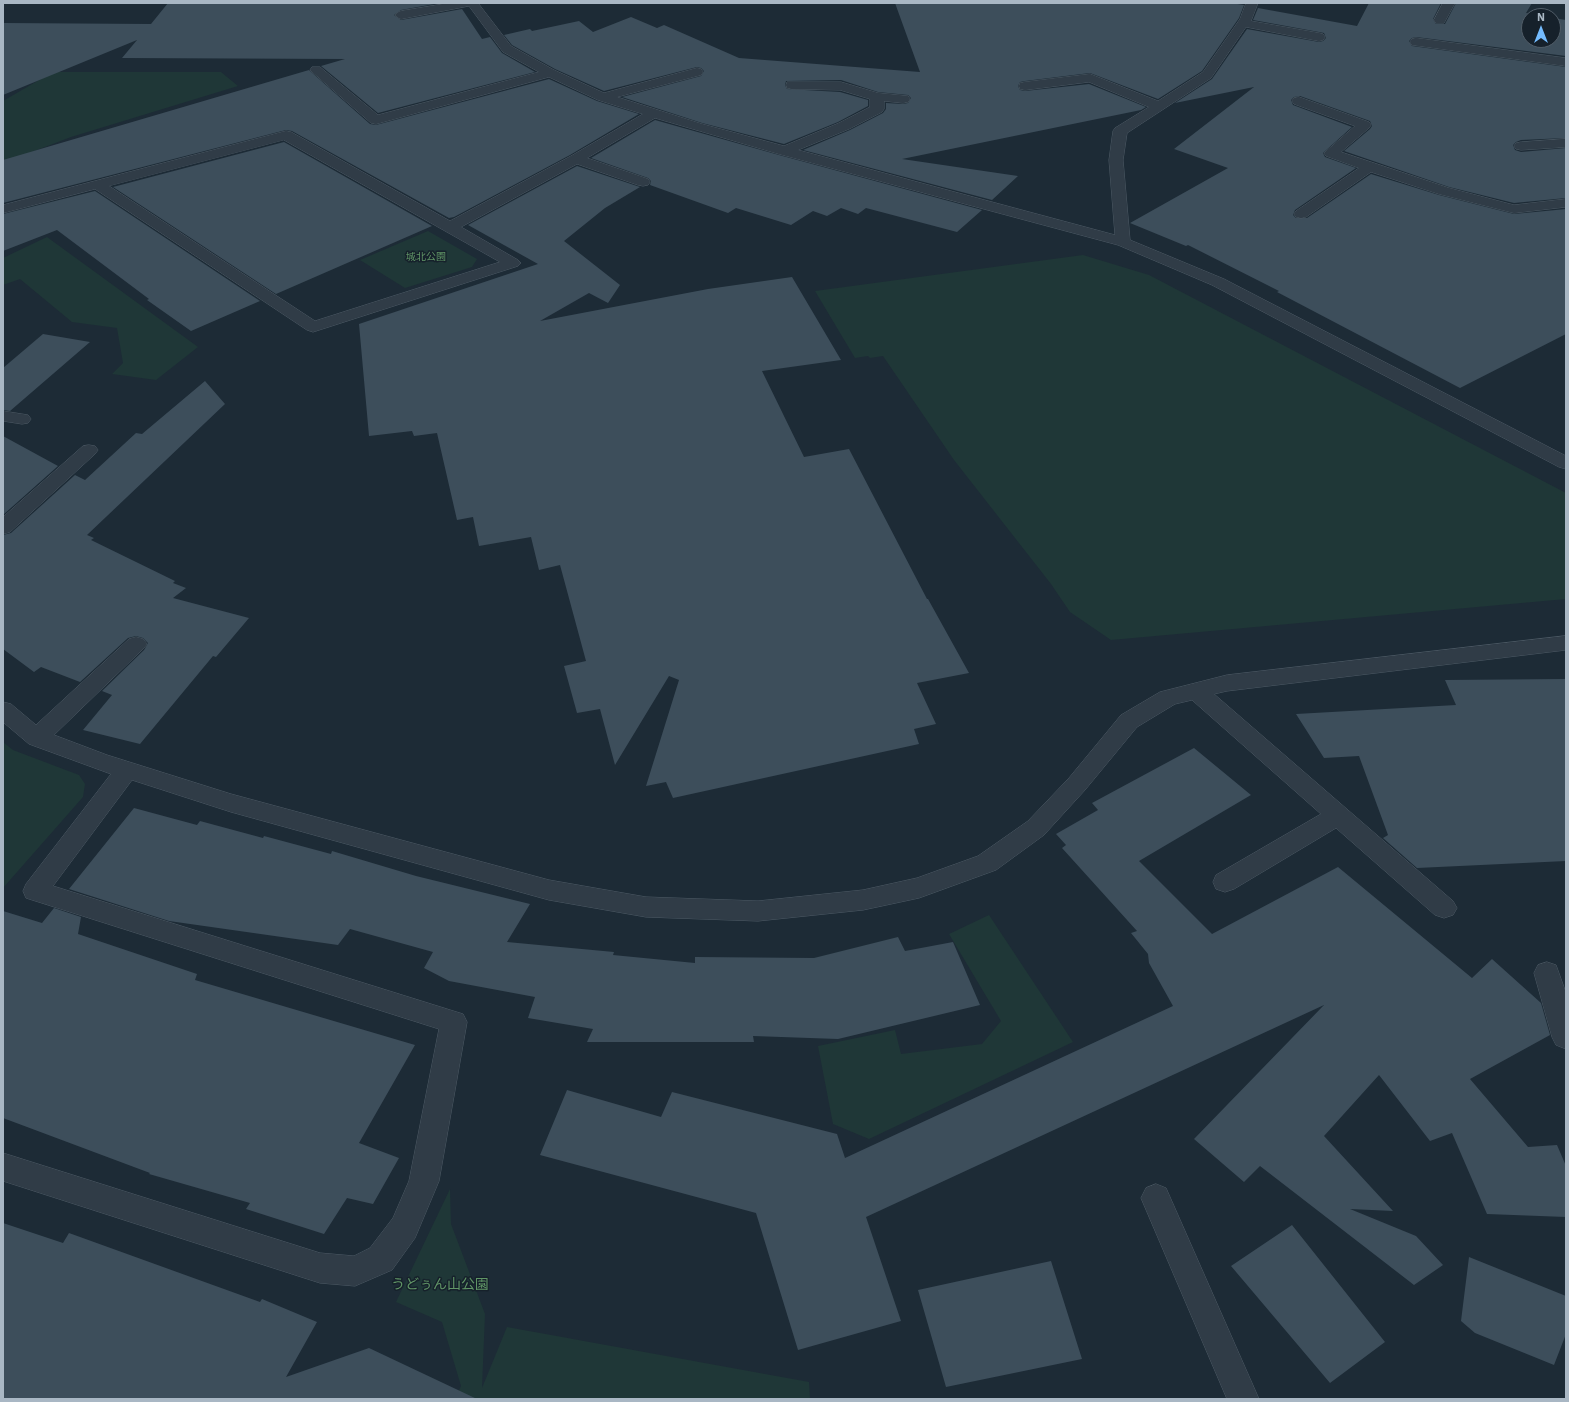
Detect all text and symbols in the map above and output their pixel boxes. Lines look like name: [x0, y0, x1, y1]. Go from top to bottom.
north arrow: [1521, 8, 1561, 48]
text: N: [1537, 10, 1545, 24]
park label: 城北公園: [406, 251, 446, 263]
park label: うどぅん山公園: [391, 1277, 489, 1293]

